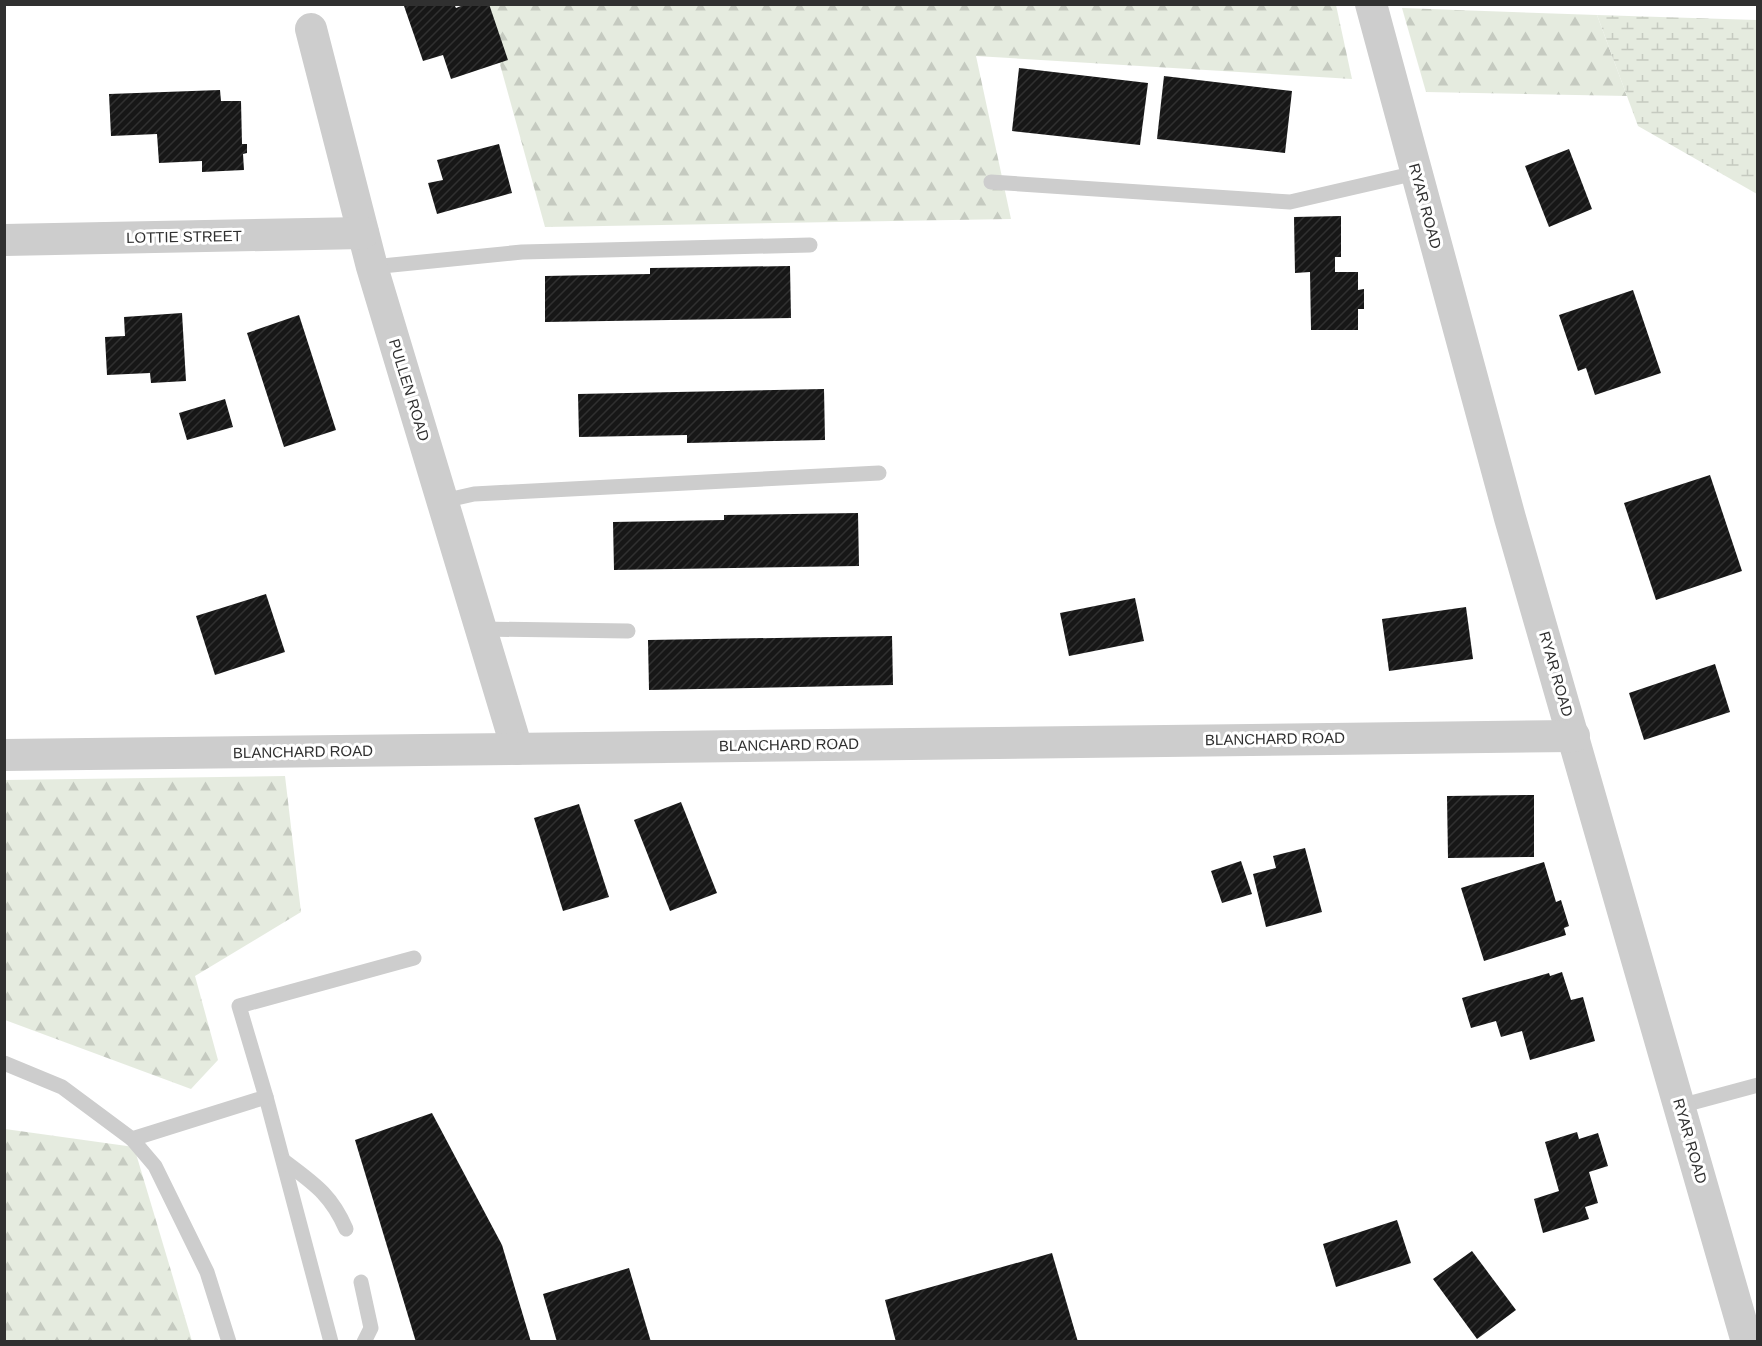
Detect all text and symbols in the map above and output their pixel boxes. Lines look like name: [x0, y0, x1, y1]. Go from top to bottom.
street label: RYAR ROAD: [1406, 161, 1445, 251]
street label: LOTTIE STREET: [126, 227, 242, 246]
street label: PULLEN ROAD: [386, 337, 433, 443]
street label: RYAR ROAD: [1536, 629, 1577, 719]
street label: BLANCHARD ROAD: [1205, 729, 1345, 748]
street label: BLANCHARD ROAD: [719, 735, 859, 754]
street label: BLANCHARD ROAD: [233, 742, 373, 761]
street label: RYAR ROAD: [1670, 1096, 1711, 1186]

